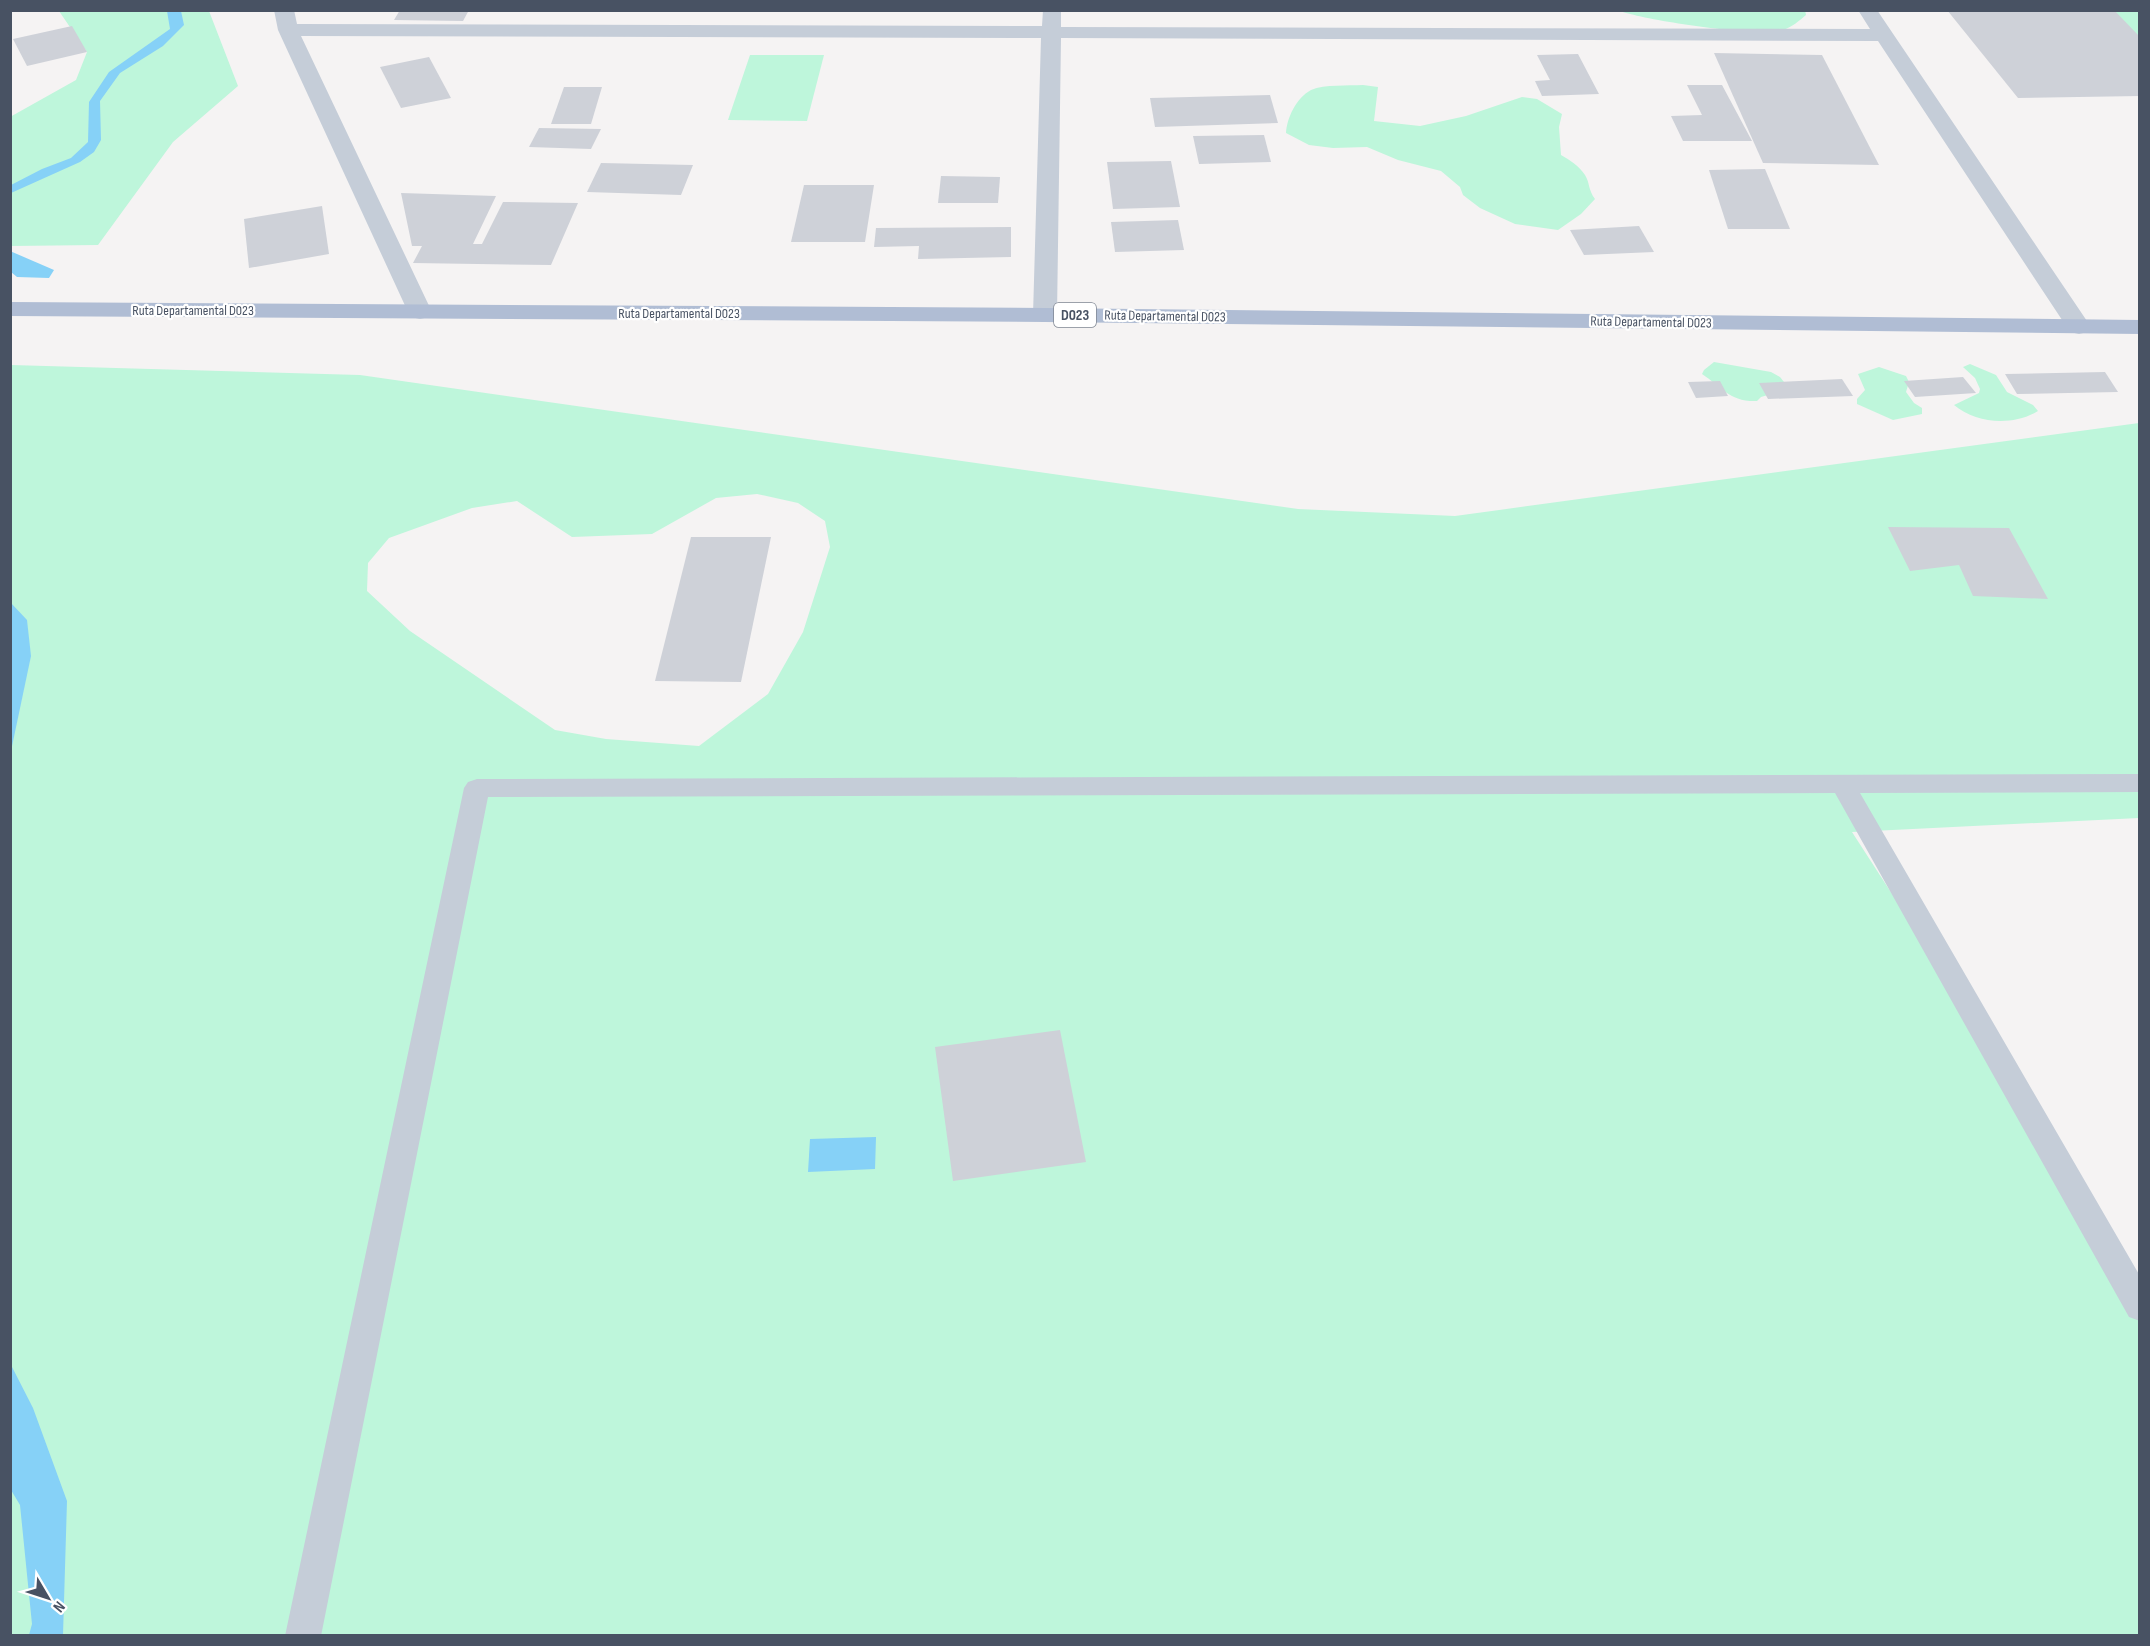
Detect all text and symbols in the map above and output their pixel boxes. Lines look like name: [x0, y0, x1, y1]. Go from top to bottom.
street label: Ruta Departamental D023: [132, 302, 254, 319]
road number: D023: [1054, 303, 1096, 327]
street label: Ruta Departamental D023: [618, 305, 740, 322]
street label: Ruta Departamental D023: [1104, 306, 1226, 326]
street label: Ruta Departamental D023: [1590, 312, 1712, 332]
north arrow: [18, 1568, 78, 1628]
text: N: [48, 1597, 69, 1616]

